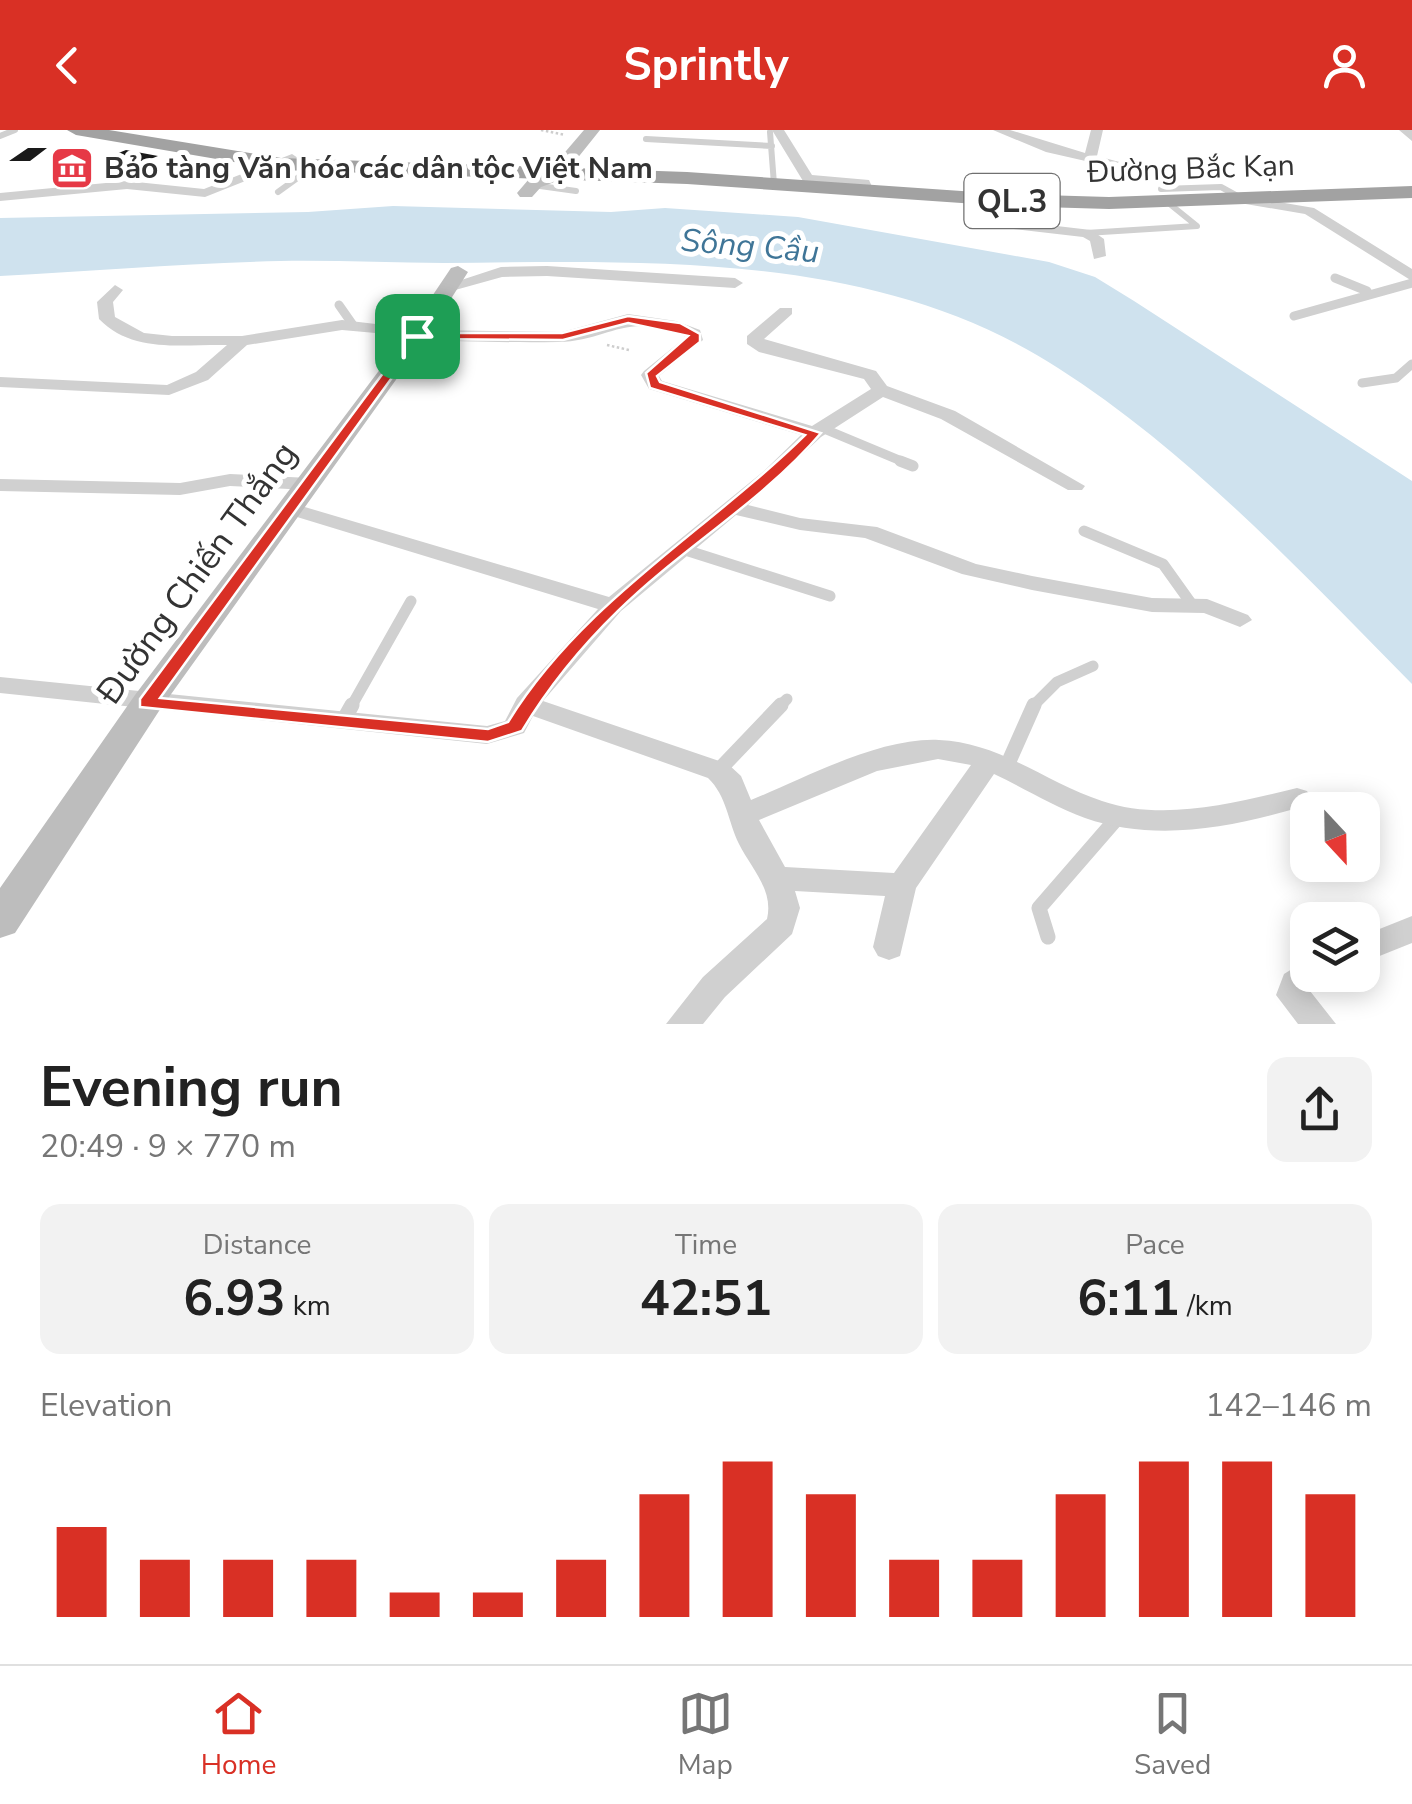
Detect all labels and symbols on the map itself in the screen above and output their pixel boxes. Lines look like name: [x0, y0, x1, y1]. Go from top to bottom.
museum icon: Bảo tàng Văn hóa các dân tộc Việt Nam: [49, 145, 95, 191]
street label: Đường Bắc Kạn: [1086, 145, 1295, 193]
place label: Bảo tàng Văn hóa các dân tộc Việt Nam: [104, 148, 653, 189]
road number: QL.3: [964, 174, 1060, 228]
water label: Sông Cầu: [679, 219, 821, 273]
pin: [375, 294, 460, 379]
street label: Đường Chiến Thắng: [85, 432, 308, 714]
north arrow: [1290, 792, 1380, 882]

